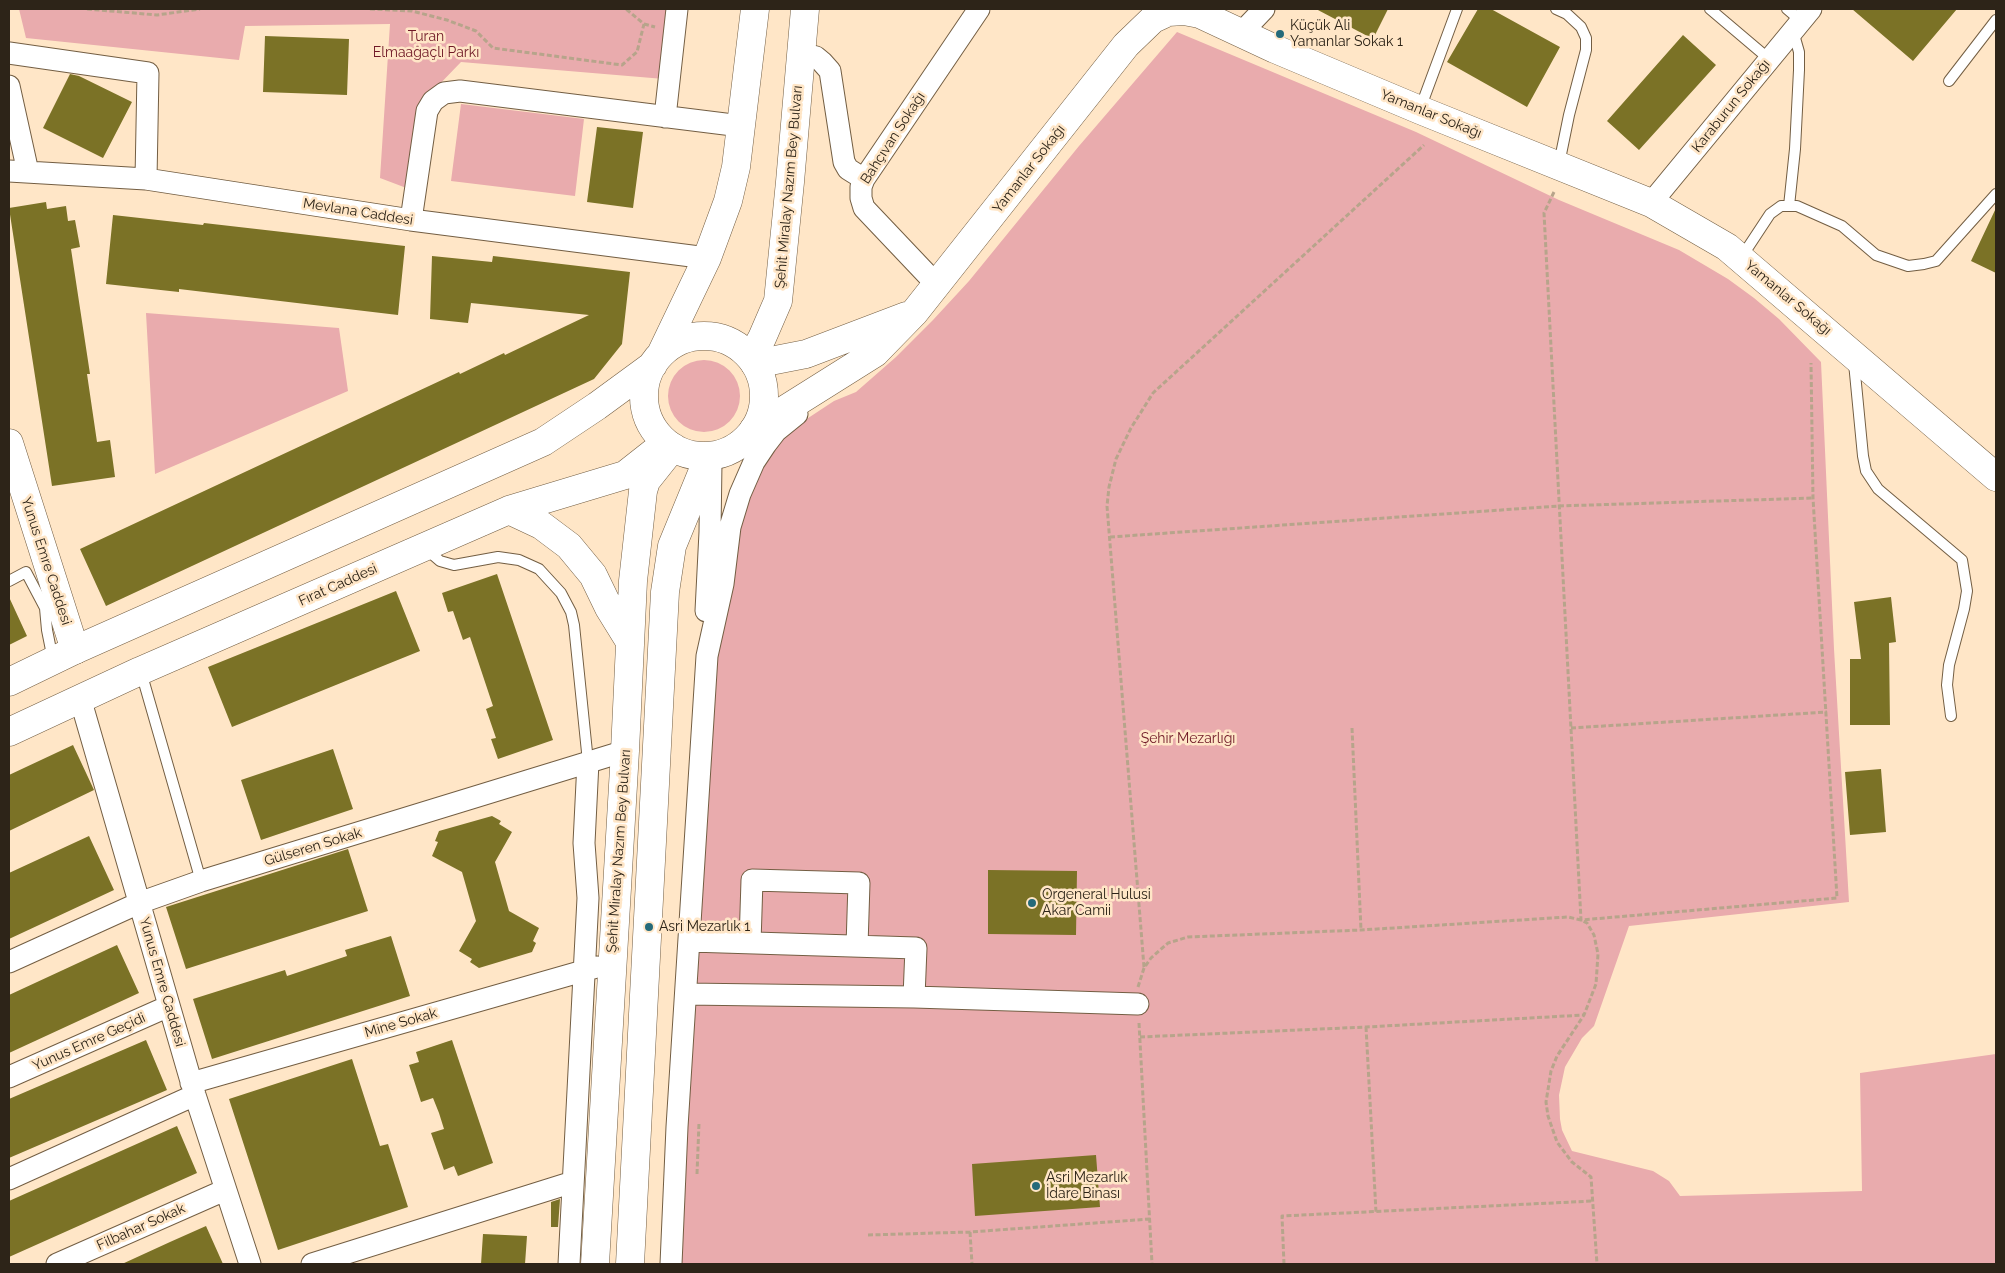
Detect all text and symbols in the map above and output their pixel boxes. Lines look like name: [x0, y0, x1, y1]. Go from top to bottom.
place label: Küçük Ali Yamanlar Sokak 1: [1290, 18, 1403, 50]
marker: Küçük Ali Yamanlar Sokak 1: [1274, 28, 1286, 40]
park label: Turan Elmaağaçlı Parkı: [373, 29, 479, 62]
street label: Karaburun Sokağı: [1688, 56, 1774, 156]
street label: Şehit Miralay Nazım Bey Bulvarı: [772, 85, 806, 289]
street label: Yamanlar Sokağı: [1378, 86, 1484, 142]
street label: Bahçıvan Sokağı: [857, 89, 929, 187]
street label: Yamanlar Sokağı: [989, 121, 1069, 217]
street label: Mevlana Caddesi: [302, 195, 414, 229]
street label: Yamanlar Sokağı: [1741, 257, 1835, 339]
street label: Yunus Emre Caddesi: [17, 495, 75, 627]
street label: Fırat Caddesi: [296, 560, 380, 610]
park label: Şehir Mezarlığı: [1141, 731, 1235, 747]
street label: Şehit Miralay Nazım Bey Bulvarı: [604, 749, 634, 953]
street label: Gülseren Sokak: [262, 824, 364, 870]
place label: Orgeneral Hulusi Akar Camii: [1042, 887, 1151, 920]
marker: Orgeneral Hulusi Akar Camii: [1026, 897, 1038, 909]
street label: Yunus Emre Caddesi: [135, 915, 189, 1049]
place label: Asri Mezarlık 1: [659, 919, 750, 935]
marker: Asri Mezarlık 1: [643, 921, 655, 933]
street label: Mine Sokak: [363, 1005, 439, 1041]
street label: Yunus Emre Geçidi: [30, 1010, 148, 1074]
place label: Asri Mezarlık İdare Binası: [1046, 1170, 1128, 1202]
marker: Asri Mezarlık İdare Binası: [1030, 1180, 1042, 1192]
street label: Filbahar Sokak: [94, 1200, 188, 1254]

